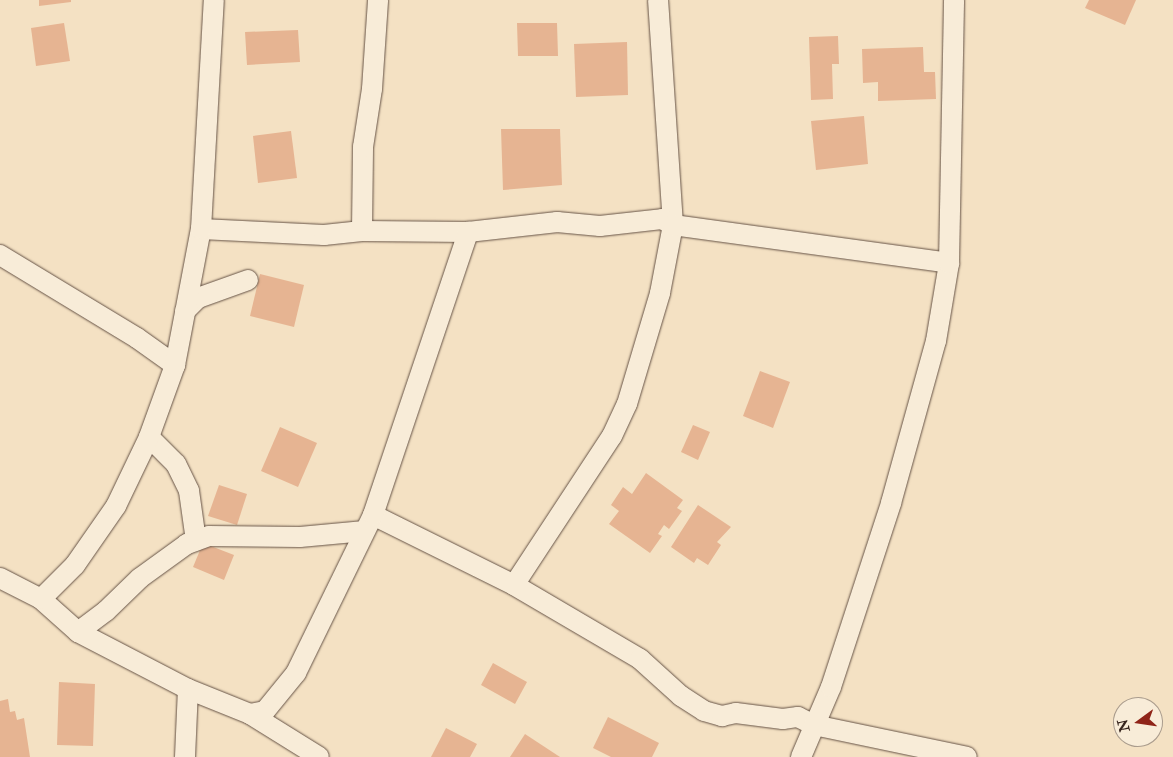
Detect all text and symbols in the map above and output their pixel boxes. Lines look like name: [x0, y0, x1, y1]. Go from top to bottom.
north arrow: [1113, 697, 1163, 747]
text: N: [1114, 717, 1134, 734]

